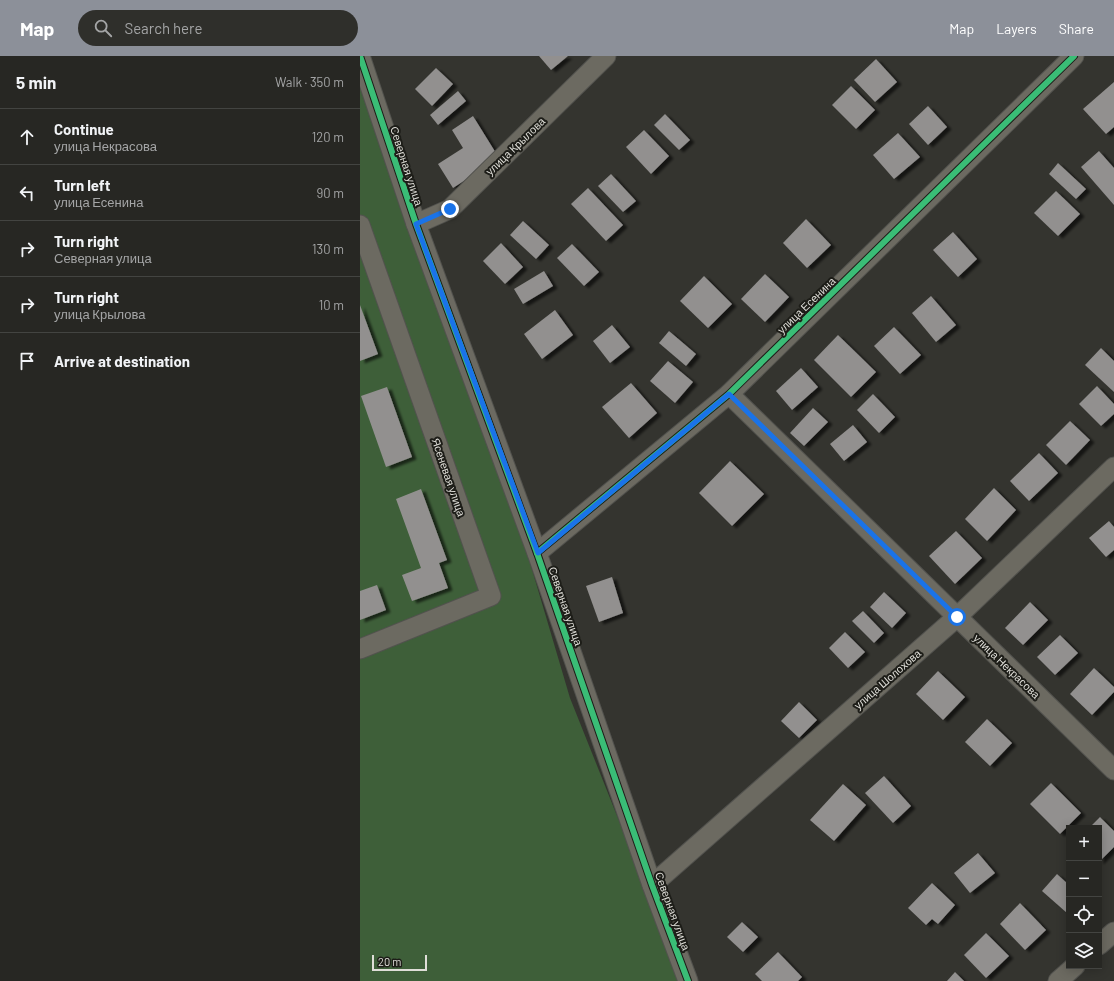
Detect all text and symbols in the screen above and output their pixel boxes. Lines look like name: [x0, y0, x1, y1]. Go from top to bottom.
search box: [78, 10, 358, 46]
text: Map: [20, 17, 54, 40]
icon: search: [92, 17, 114, 39]
text: Search here: [124, 19, 202, 37]
text: Map: [949, 20, 974, 37]
text: Layers: [996, 20, 1037, 37]
text: Share: [1059, 20, 1094, 37]
text: 5 min: [16, 72, 56, 92]
text: Walk · 350 m: [275, 74, 344, 90]
street label: улица Крылова: [483, 114, 548, 178]
text: Continue: [54, 120, 114, 138]
street label: Северная улица: [388, 125, 426, 208]
icon: ahead: [16, 126, 38, 148]
text: 120 m: [312, 129, 344, 145]
text: улица Некрасова: [54, 138, 157, 154]
text: Turn left: [54, 176, 110, 194]
icon: left: [16, 182, 38, 204]
text: 90 m: [317, 185, 344, 201]
text: улица Есенина: [54, 194, 143, 210]
route end: [441, 200, 459, 218]
text: Turn right: [54, 232, 119, 250]
icon: right: [16, 238, 38, 260]
text: 130 m: [312, 241, 344, 257]
text: Северная улица: [54, 250, 152, 266]
street label: улица Есенина: [774, 273, 838, 336]
text: Turn right: [54, 288, 119, 306]
icon: right: [16, 294, 38, 316]
text: 10 m: [319, 297, 344, 313]
text: улица Крылова: [54, 306, 145, 322]
icon: arrive: [16, 350, 38, 372]
text: Arrive at destination: [54, 352, 190, 370]
street label: Ясеневая улица: [430, 436, 469, 519]
street label: Северная улица: [546, 565, 586, 648]
route start: [948, 608, 966, 626]
street label: улица Некрасова: [971, 631, 1043, 702]
street label: улица Шолохова: [851, 646, 924, 712]
map controls: [1066, 825, 1102, 969]
button: +: [1066, 825, 1102, 861]
button: −: [1066, 861, 1102, 897]
street label: Северная улица: [653, 870, 694, 953]
button: locate: [1066, 897, 1102, 933]
button: layers: [1066, 933, 1102, 969]
scale bar: [372, 953, 427, 972]
text: 20 m: [378, 955, 401, 968]

